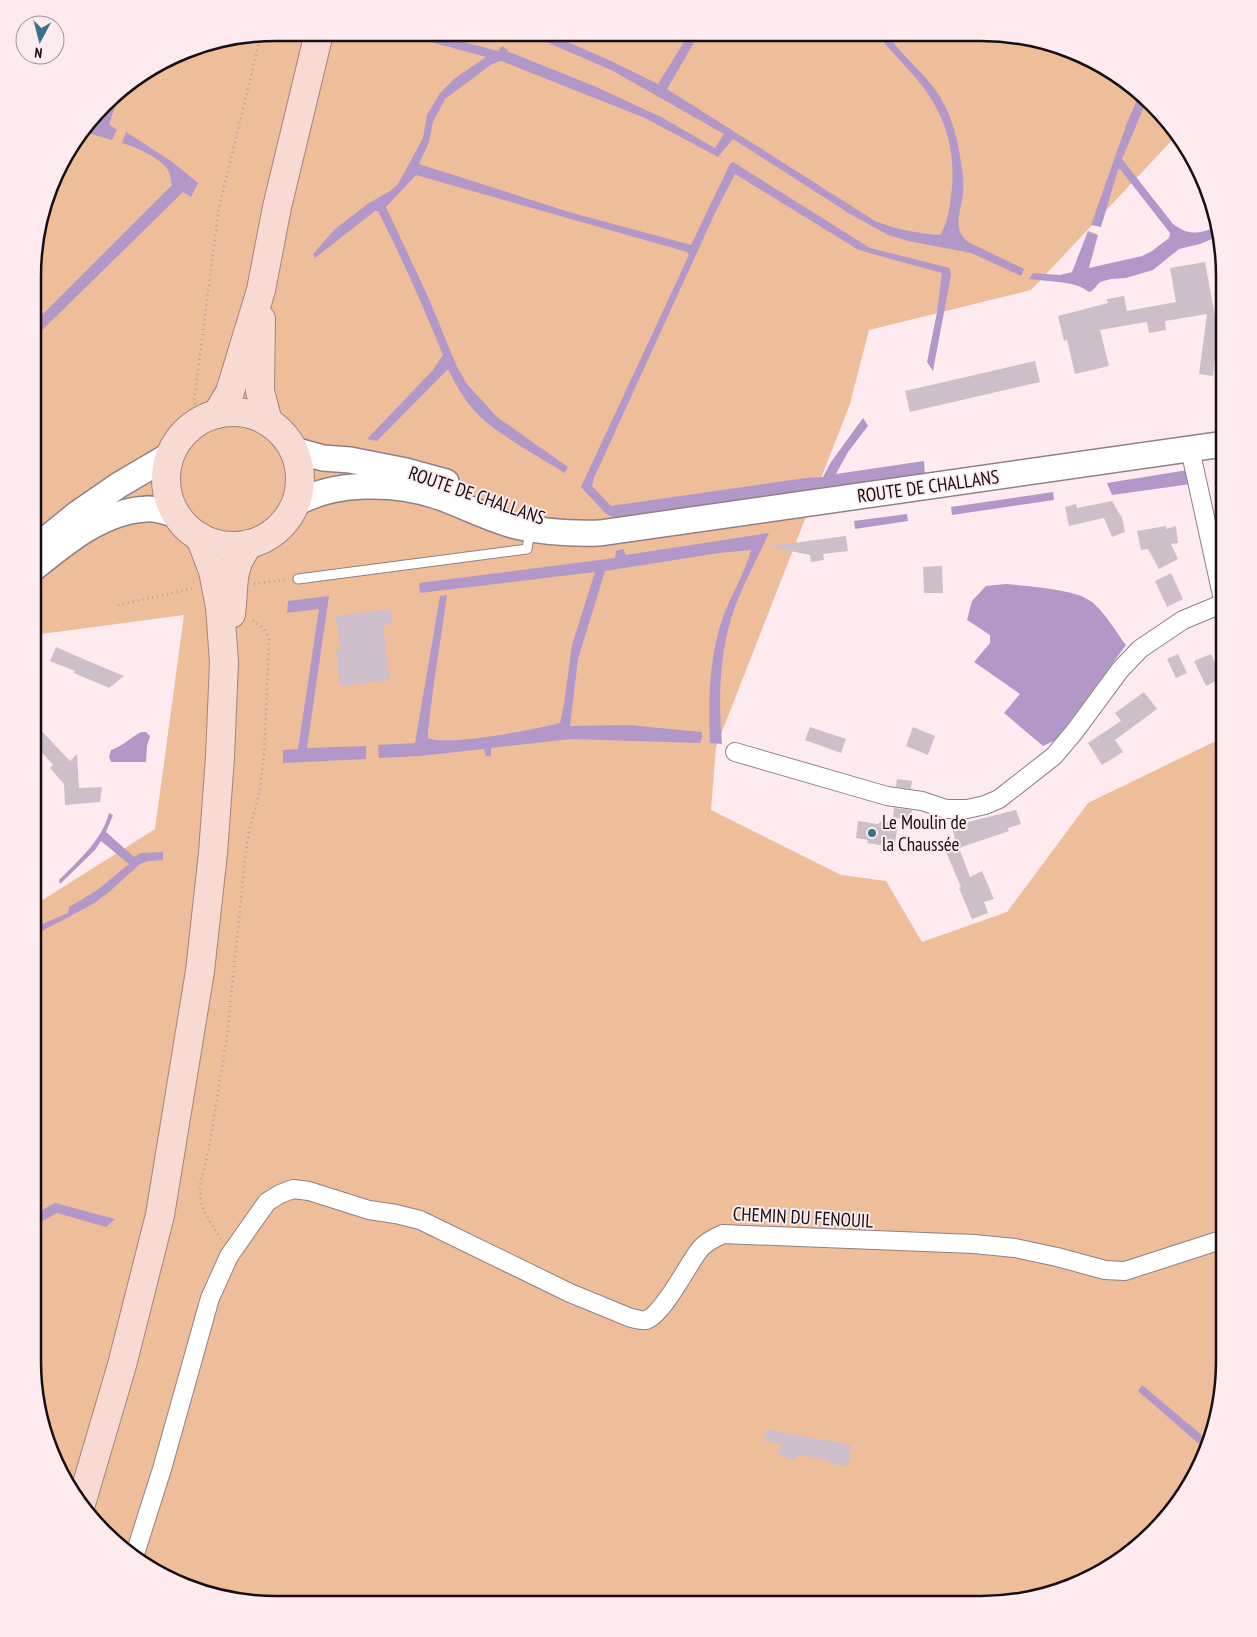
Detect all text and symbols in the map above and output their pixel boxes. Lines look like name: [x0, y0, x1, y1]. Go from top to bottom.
north arrow: [15, 15, 65, 65]
text: N: [34, 44, 43, 62]
street label: ROUTE DE CHALLANS: [406, 460, 548, 530]
street label: ROUTE DE CHALLANS: [856, 464, 1000, 508]
place label: Le Moulin de la Chaussée: [882, 810, 967, 856]
marker: Le Moulin de la Chaussée: [866, 827, 878, 839]
street label: CHEMIN DU FENOUIL: [732, 1201, 874, 1233]

